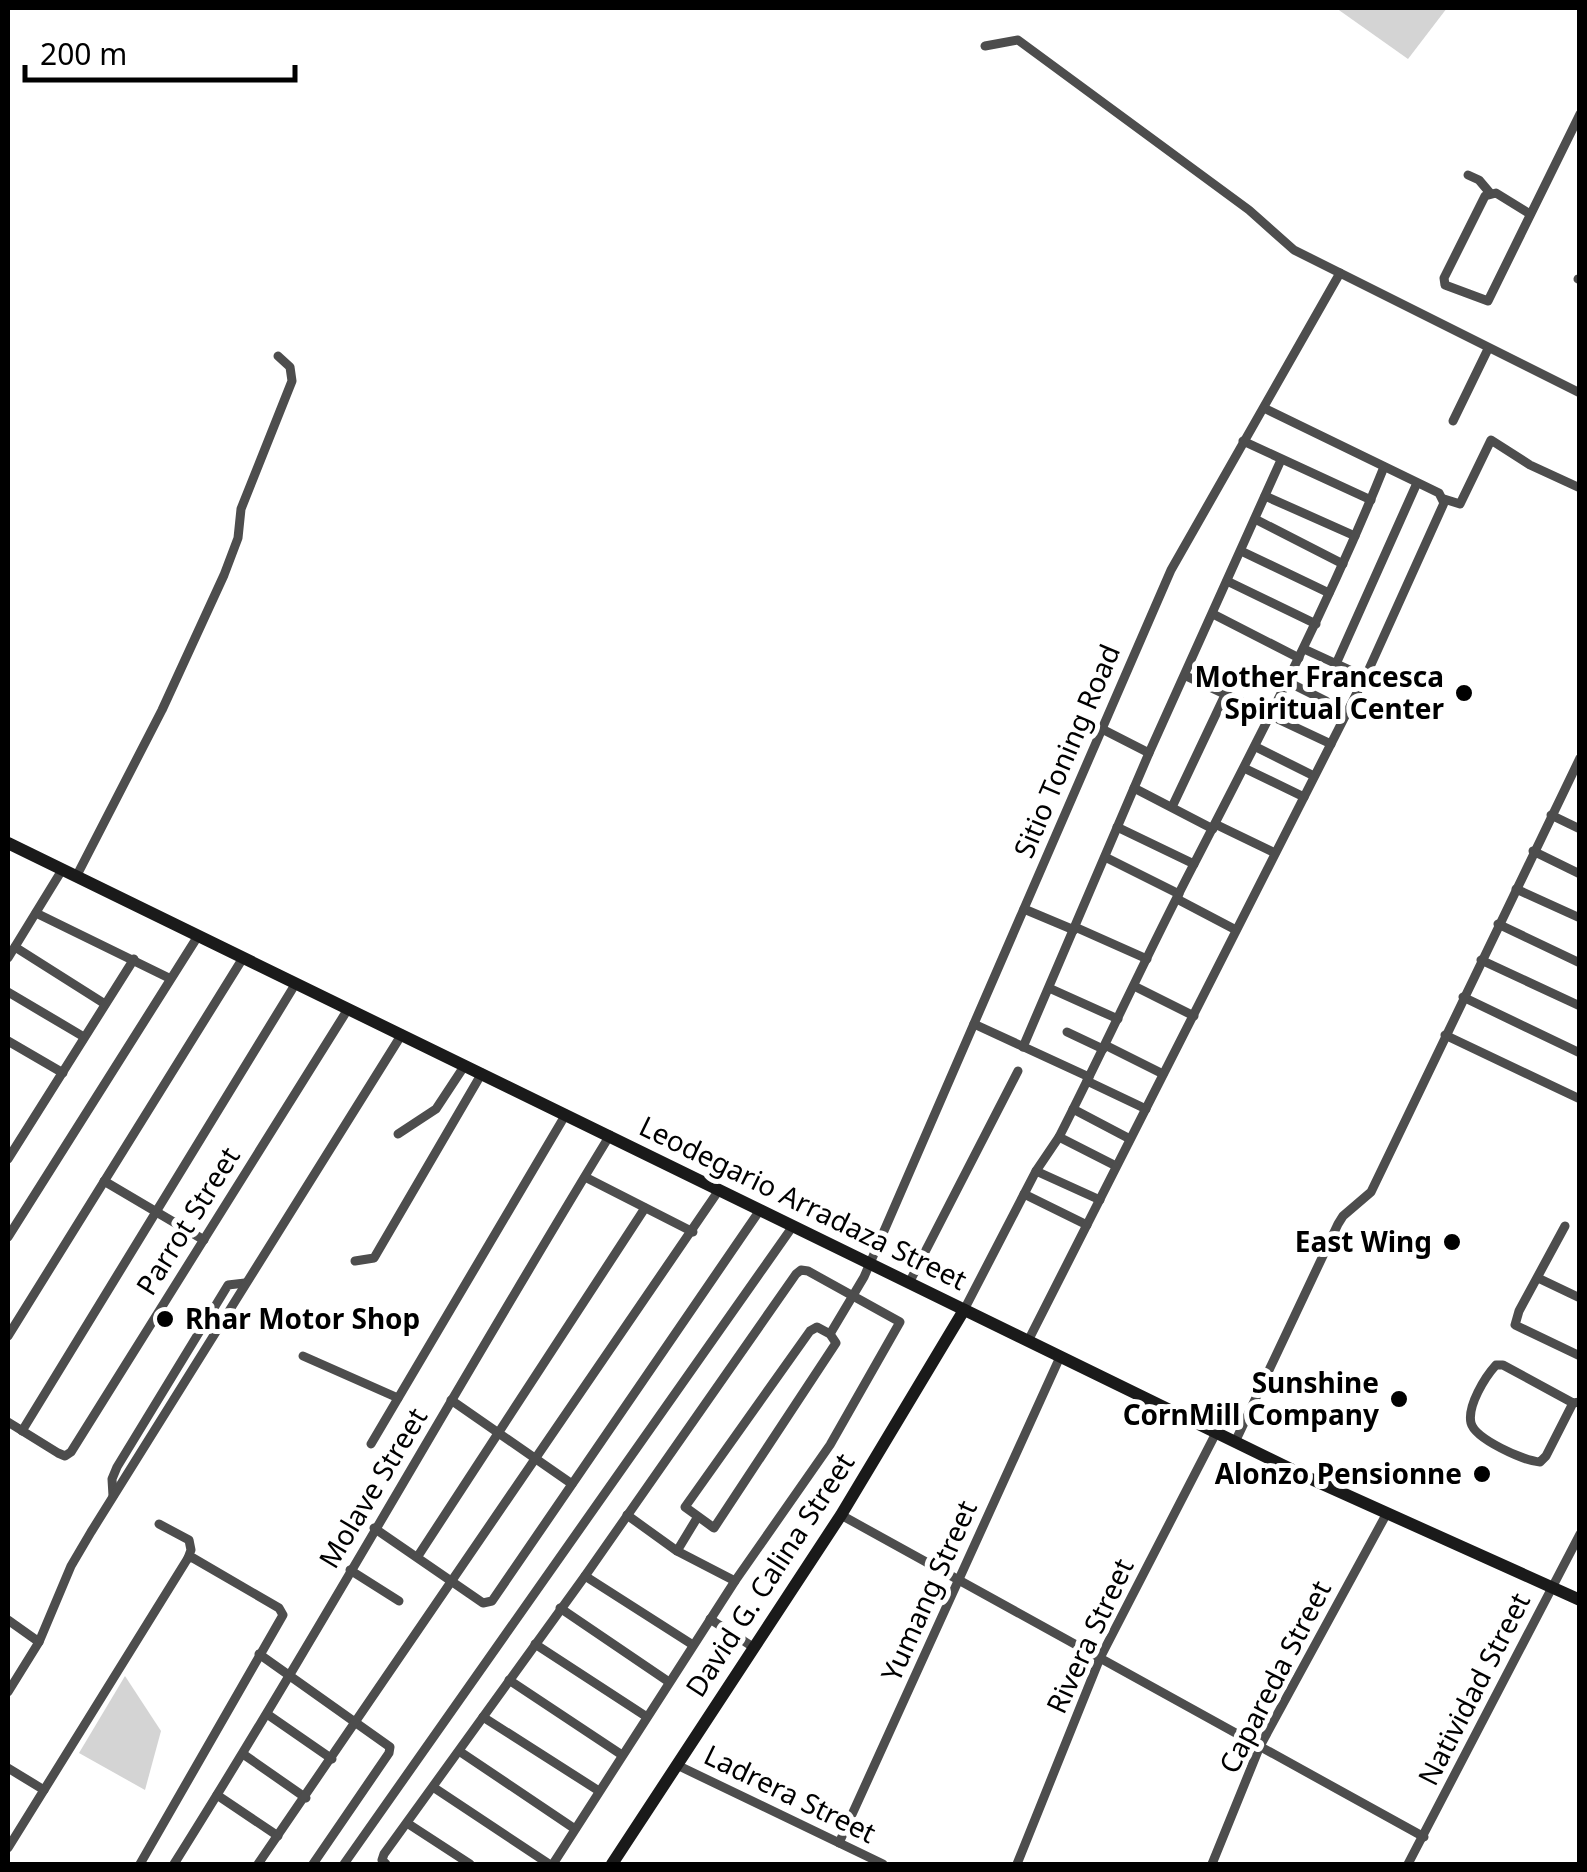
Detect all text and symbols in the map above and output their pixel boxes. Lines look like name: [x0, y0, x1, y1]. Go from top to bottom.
scale bar: [25, 20, 295, 82]
text: 200 m: [40, 33, 127, 74]
street label: Sitio Toning Road: [1004, 638, 1128, 863]
place label: Mother Francesca Spiritual Center: [1194, 657, 1444, 727]
marker: Mother Francesca Spiritual Center: [1453, 682, 1475, 704]
street label: Leodegario Arradaza Street: [633, 1106, 973, 1298]
street label: Parrot Street: [127, 1139, 248, 1302]
place label: East Wing: [1295, 1222, 1432, 1260]
marker: East Wing: [1441, 1231, 1463, 1253]
place label: Rhar Motor Shop: [185, 1299, 420, 1337]
marker: Rhar Motor Shop: [154, 1308, 176, 1330]
place label: Sunshine CornMill Company: [1123, 1363, 1379, 1433]
marker: Sunshine CornMill Company: [1388, 1388, 1410, 1410]
street label: Molave Street: [309, 1400, 435, 1575]
street label: David G. Calina Street: [676, 1445, 862, 1704]
place label: Alonzo Pensionne: [1215, 1454, 1462, 1492]
marker: Alonzo Pensionne: [1471, 1463, 1493, 1485]
street label: Yumang Street: [871, 1494, 985, 1687]
street label: Rivera Street: [1037, 1552, 1142, 1719]
street label: Capareda Street: [1209, 1574, 1339, 1779]
street label: Natividad Street: [1408, 1586, 1538, 1791]
street label: Ladrera Street: [698, 1735, 883, 1851]

